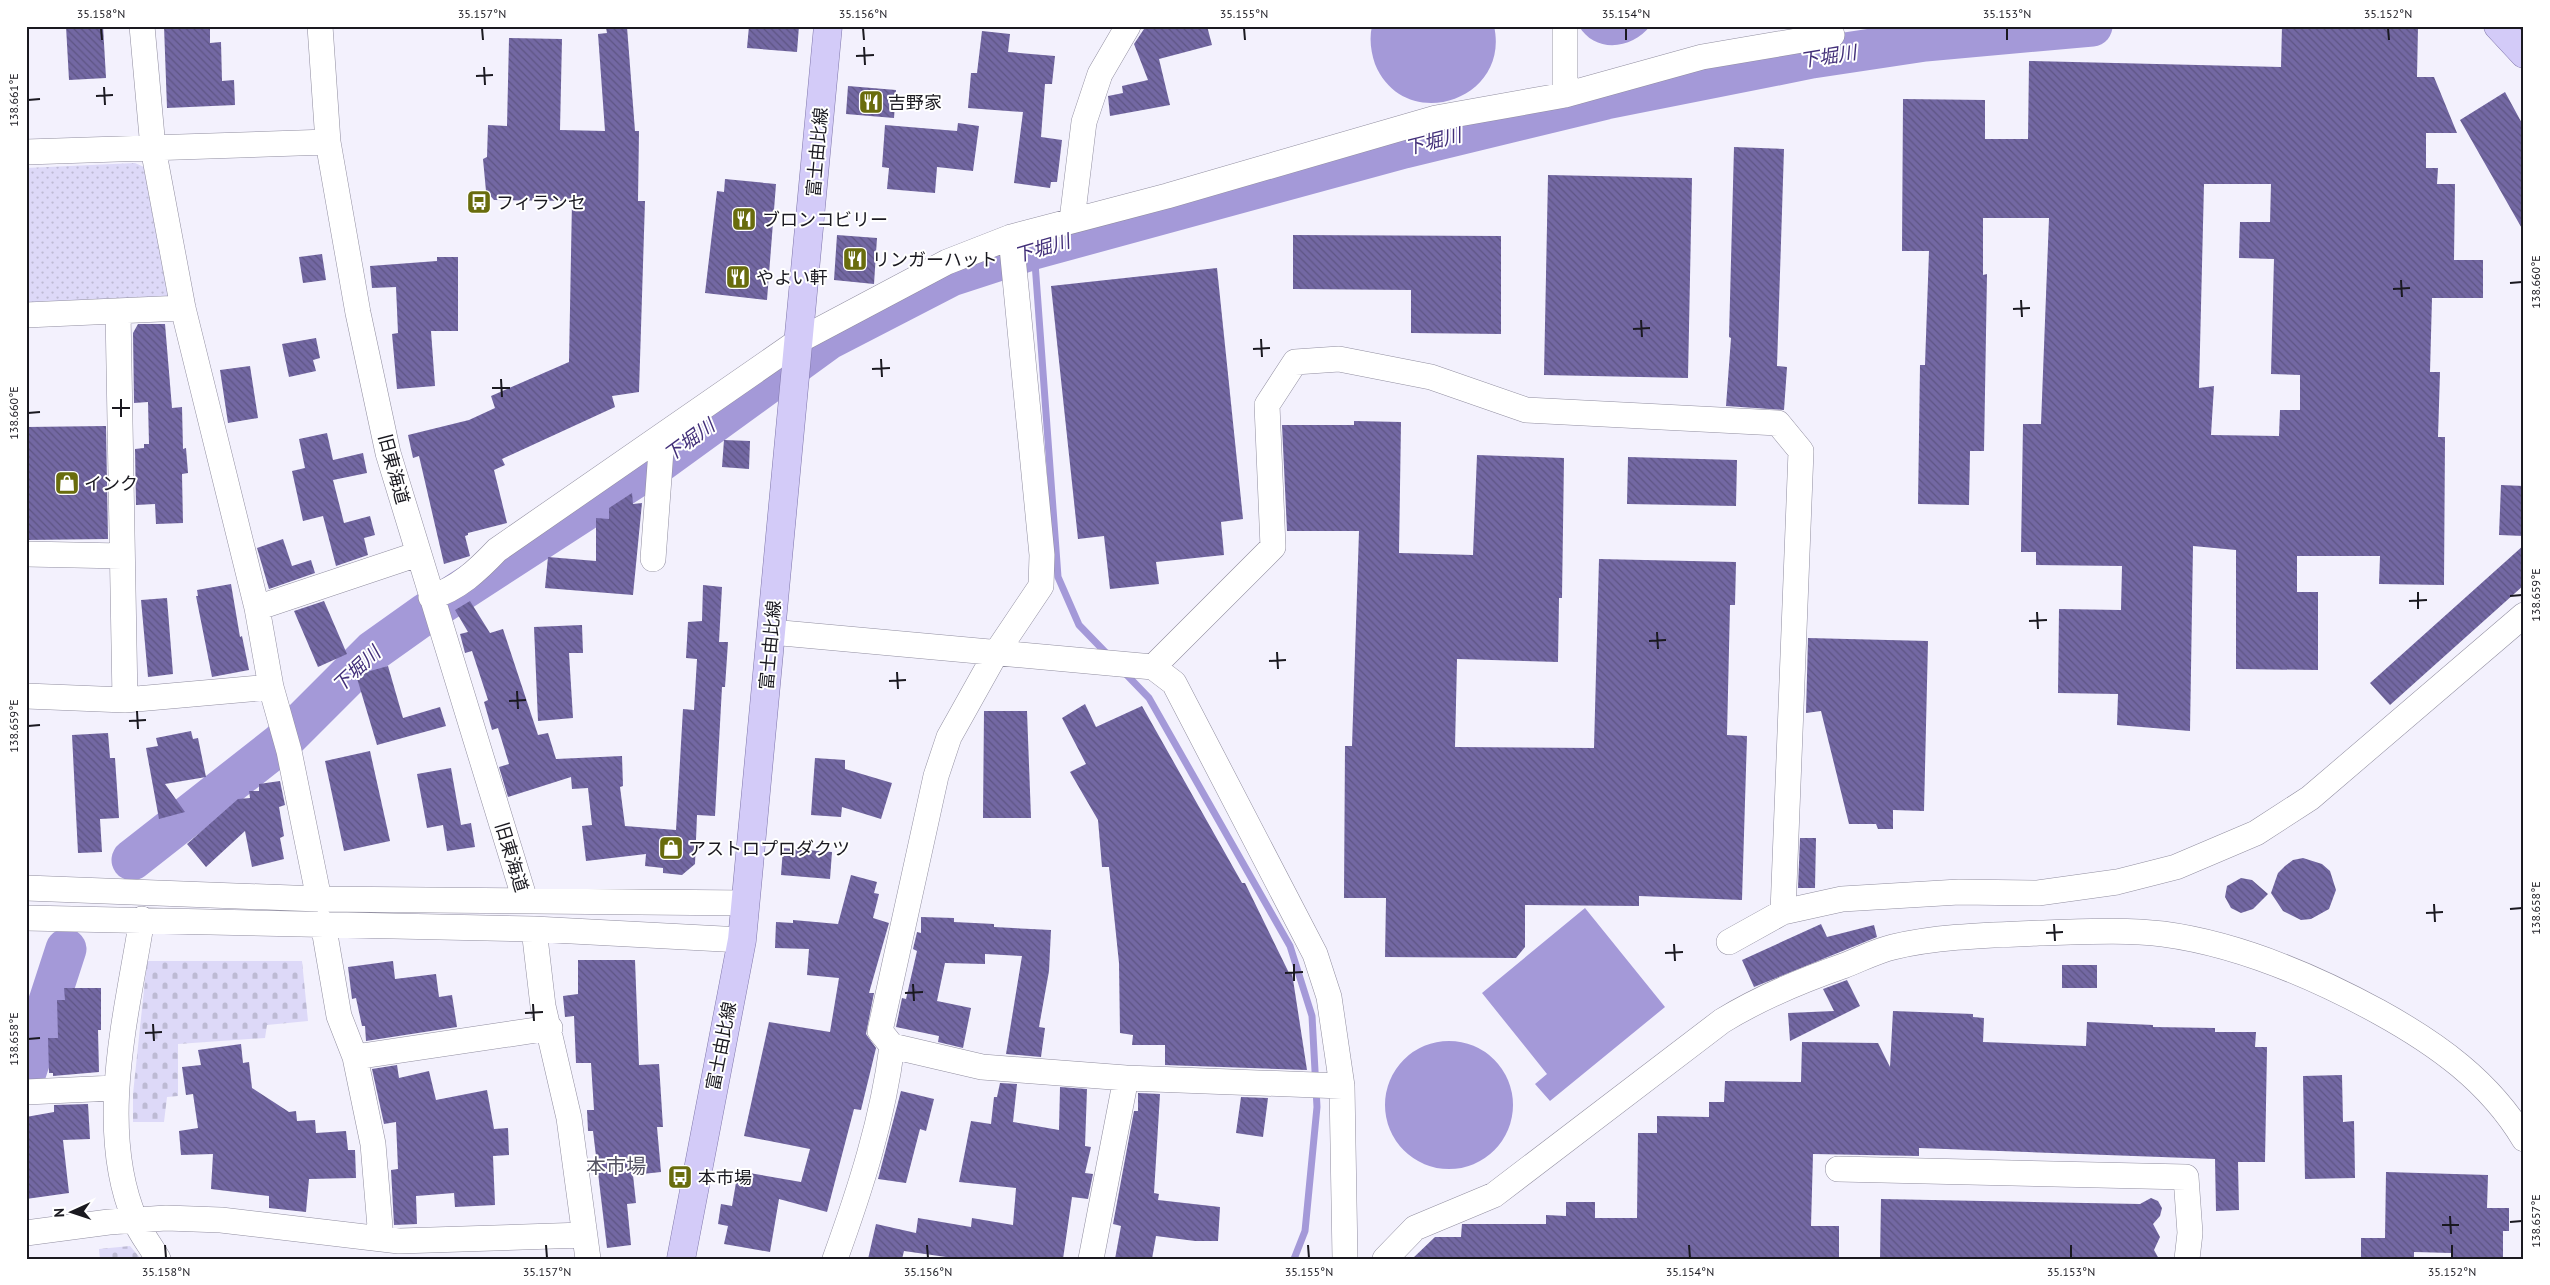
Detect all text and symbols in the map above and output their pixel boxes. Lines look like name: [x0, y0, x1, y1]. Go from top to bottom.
text: 35.158°N: [77, 6, 125, 21]
text: 35.157°N: [458, 6, 506, 21]
text: 35.156°N: [839, 6, 887, 21]
text: 35.155°N: [1220, 6, 1268, 21]
text: 35.154°N: [1602, 6, 1650, 21]
text: 35.153°N: [1983, 6, 2031, 21]
text: 35.152°N: [2364, 6, 2412, 21]
water label: 下堀川: [1798, 39, 1860, 72]
text: 138.661°E: [6, 73, 21, 127]
restaurant icon: 吉野家: [858, 89, 884, 115]
place label: 吉野家: [888, 91, 942, 114]
street label: 富士由比線: [802, 106, 832, 198]
water label: 下堀川: [1402, 122, 1465, 160]
bus stop icon: フィランセ: [466, 189, 492, 215]
place label: フィランセ: [496, 191, 586, 214]
restaurant icon: ブロンコビリー: [731, 206, 757, 232]
place label: ブロンコビリー: [762, 208, 888, 231]
water label: 下堀川: [1011, 228, 1075, 267]
restaurant icon: リンガーハット: [842, 246, 868, 272]
place label: リンガーハット: [872, 248, 998, 271]
text: 138.660°E: [2528, 255, 2543, 309]
restaurant icon: やよい軒: [725, 264, 751, 290]
place label: やよい軒: [756, 266, 828, 289]
text: 138.660°E: [6, 386, 21, 440]
water label: 下堀川: [659, 412, 721, 466]
street label: 旧東海道: [374, 431, 414, 507]
shop icon: インク: [54, 470, 80, 496]
place label: インク: [84, 472, 138, 495]
text: 138.659°E: [2528, 568, 2543, 622]
street label: 富士由比線: [755, 599, 785, 691]
water label: 下堀川: [327, 639, 386, 697]
text: 138.659°E: [6, 699, 21, 753]
street label: 旧東海道: [490, 819, 534, 895]
shop icon: アストロプロダクツ: [658, 835, 684, 861]
place label: アストロプロダクツ: [688, 837, 850, 860]
text: 138.658°E: [2528, 881, 2543, 935]
street label: 富士由比線: [701, 1000, 741, 1092]
text: 138.658°E: [6, 1012, 21, 1066]
district label: 本市場: [586, 1153, 646, 1179]
bus stop icon: 本市場: [667, 1164, 693, 1190]
place label: 本市場: [698, 1166, 752, 1189]
north arrow: [48, 1188, 98, 1238]
text: 138.657°E: [2528, 1194, 2543, 1248]
text: N: [50, 1208, 68, 1218]
text: 35.158°N: [142, 1264, 190, 1279]
text: 35.157°N: [523, 1264, 571, 1279]
text: 35.156°N: [904, 1264, 952, 1279]
text: 35.155°N: [1285, 1264, 1333, 1279]
text: 35.154°N: [1666, 1264, 1714, 1279]
text: 35.153°N: [2047, 1264, 2095, 1279]
text: 35.152°N: [2428, 1264, 2476, 1279]

